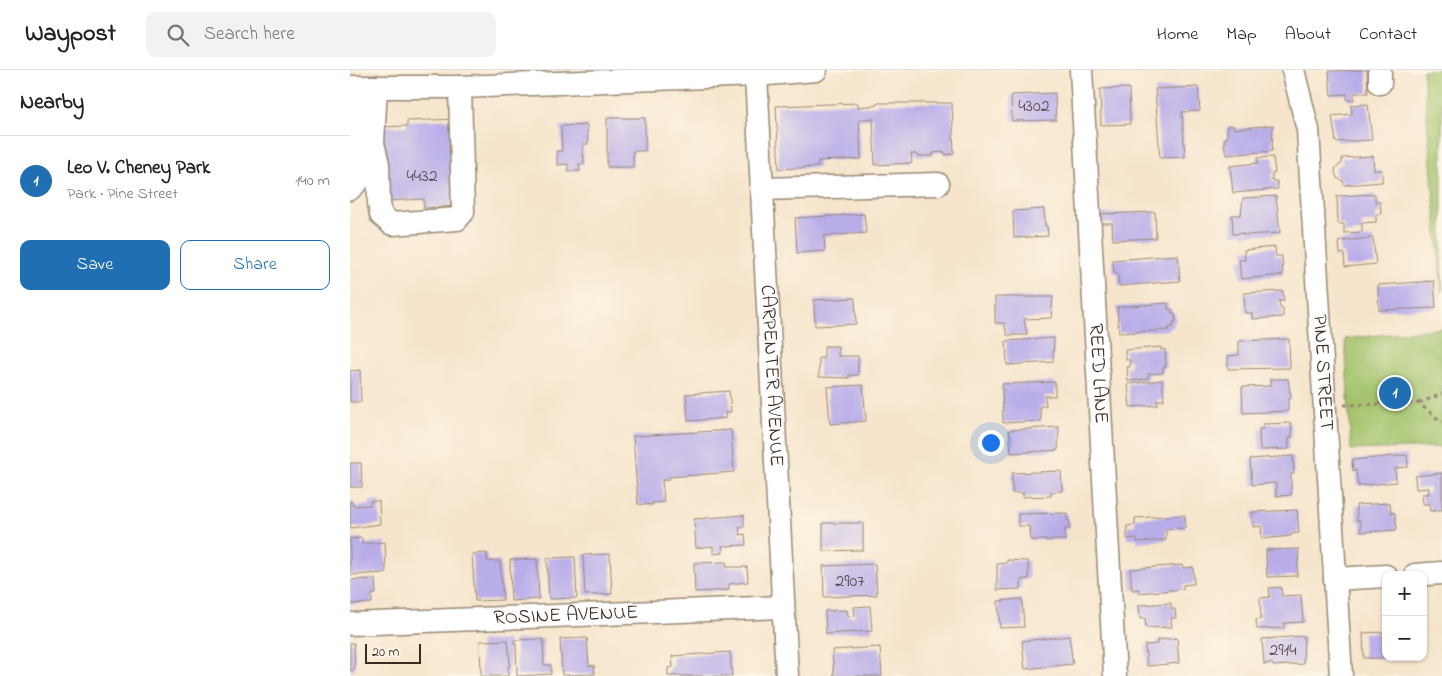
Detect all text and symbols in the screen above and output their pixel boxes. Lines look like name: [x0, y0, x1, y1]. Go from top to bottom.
search box: [146, 12, 496, 57]
text: Waypost: [25, 17, 116, 52]
icon: search: [164, 21, 192, 49]
text: Search here: [204, 21, 295, 48]
text: Home: [1157, 22, 1198, 48]
text: Map: [1226, 22, 1257, 48]
text: About: [1285, 22, 1331, 48]
text: Contact: [1359, 22, 1417, 48]
text: Nearby: [20, 88, 84, 118]
house number: 4302: [1018, 94, 1050, 120]
text: Leo V. Cheney Park: [67, 155, 210, 182]
house number: 4432: [406, 164, 438, 190]
text: 1: [33, 169, 39, 193]
text: 140 m: [295, 169, 330, 193]
text: Park · Pine Street: [67, 182, 178, 206]
button: Save: [20, 240, 170, 290]
button: Share: [180, 240, 330, 290]
street label: CARPENTER AVENUE: [752, 284, 791, 467]
street label: PINE STREET: [1305, 314, 1341, 432]
street label: REED LANE: [1081, 323, 1115, 424]
pin: 1: [1379, 374, 1411, 412]
your location: [978, 430, 1004, 456]
house number: 2907: [835, 569, 865, 595]
map controls: [1382, 571, 1427, 661]
button: +: [1382, 571, 1427, 616]
street label: ROSINE AVENUE: [493, 598, 639, 633]
button: −: [1382, 616, 1427, 661]
house number: 2914: [1269, 638, 1297, 664]
scale bar: [365, 641, 421, 664]
text: 20 m: [372, 642, 399, 663]

